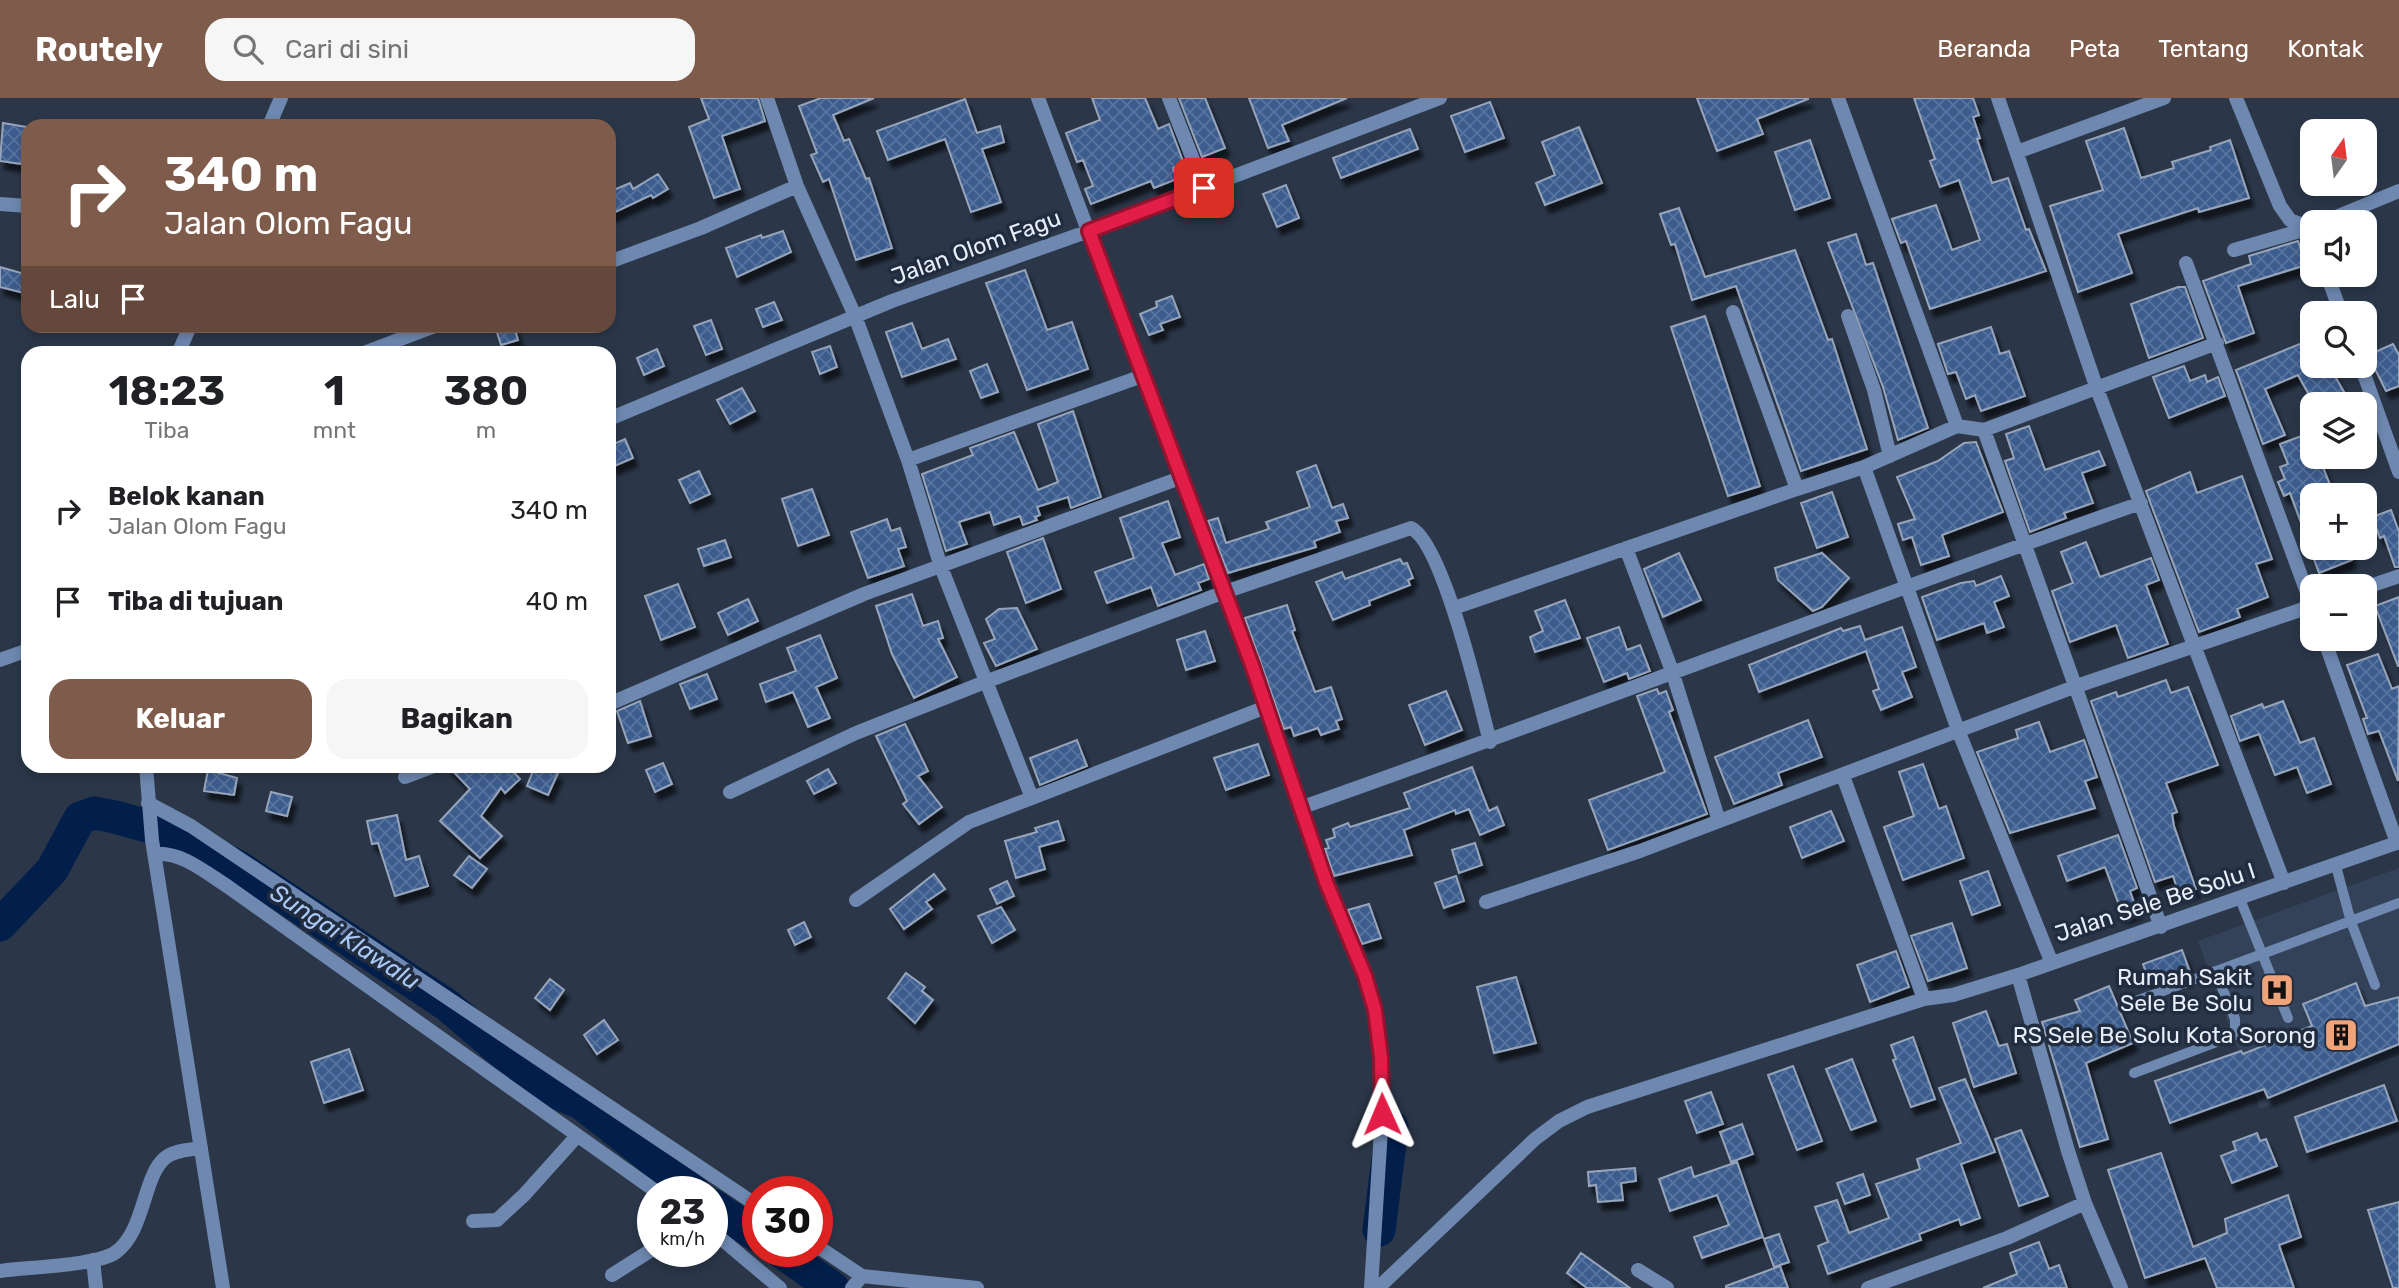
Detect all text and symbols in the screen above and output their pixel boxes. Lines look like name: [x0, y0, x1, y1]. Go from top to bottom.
search box: [205, 18, 695, 81]
text: Routely: [35, 30, 163, 69]
icon: search: [229, 30, 267, 68]
text: Cari di sini: [285, 34, 409, 65]
text: Beranda: [1937, 35, 2031, 63]
text: Peta: [2069, 35, 2120, 63]
text: Tentang: [2158, 35, 2249, 63]
text: Kontak: [2287, 35, 2364, 63]
north arrow: [2300, 119, 2376, 196]
map controls: [2300, 119, 2377, 651]
text: 340 m: [164, 145, 318, 203]
icon: right: [49, 147, 140, 238]
pin: [1174, 158, 1234, 218]
icon: arrive: [1185, 169, 1223, 207]
street label: Jalan Olom Fagu: [887, 203, 1065, 291]
text: Jalan Olom Fagu: [164, 204, 412, 242]
button: sound: [2300, 210, 2377, 287]
icon: arrive: [114, 280, 152, 318]
text: Lalu: [49, 284, 100, 315]
button: search: [2300, 301, 2377, 378]
text: 18:23: [109, 366, 225, 416]
text: 1: [324, 366, 345, 416]
text: 380: [444, 366, 528, 416]
button: layers: [2300, 392, 2377, 469]
text: Tiba: [144, 416, 190, 444]
text: mnt: [313, 416, 356, 444]
text: m: [476, 416, 496, 444]
text: Belok kanan: [108, 481, 265, 512]
button: +: [2300, 483, 2377, 560]
icon: right: [49, 492, 87, 530]
text: 340 m: [510, 495, 588, 526]
text: Jalan Olom Fagu: [108, 512, 287, 540]
button: −: [2300, 574, 2377, 651]
icon: arrive: [49, 583, 87, 621]
text: Tiba di tujuan: [108, 586, 283, 617]
text: 40 m: [526, 586, 588, 617]
button: Keluar: [49, 679, 312, 759]
button: Bagikan: [326, 679, 588, 759]
street label: Jalan Sele Be Solu I: [2051, 856, 2259, 948]
water label: Sungai Klawalu: [265, 878, 425, 996]
place label: Rumah Sakit Sele Be Solu: [2117, 963, 2252, 1017]
hospital icon: Rumah Sakit Sele Be Solu: [2258, 971, 2296, 1009]
building icon: RS Sele Be Solu Kota Sorong: [2322, 1016, 2360, 1054]
place label: RS Sele Be Solu Kota Sorong: [2013, 1021, 2316, 1049]
position arrow: [1345, 1077, 1419, 1151]
speed limit sign: 30: [742, 1176, 833, 1267]
text: 23: [660, 1191, 705, 1233]
text: km/h: [660, 1228, 705, 1250]

